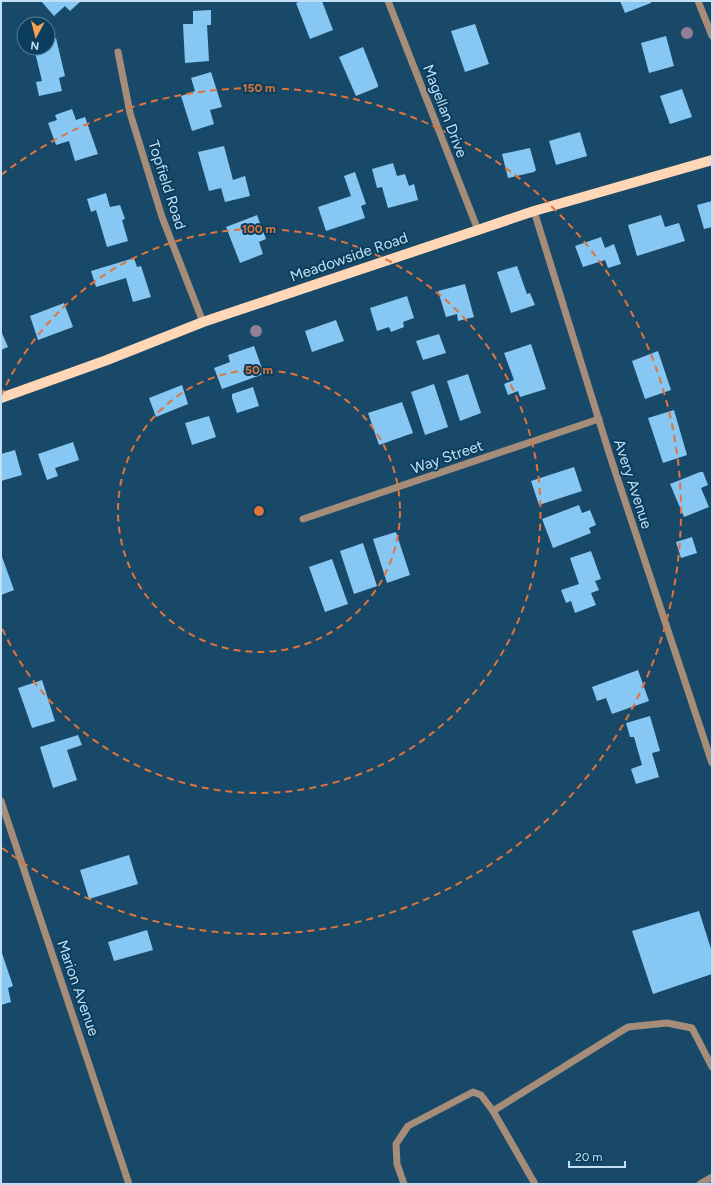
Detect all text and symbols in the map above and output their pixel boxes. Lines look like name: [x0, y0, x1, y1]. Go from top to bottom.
north arrow: [16, 16, 56, 56]
text: N: [30, 38, 40, 52]
street label: Magellan Drive: [419, 62, 471, 160]
text: 150 m: [242, 81, 276, 95]
street label: Topfield Road: [144, 138, 190, 232]
text: 100 m: [242, 222, 276, 236]
street label: Meadowside Road: [288, 228, 410, 286]
text: 50 m: [245, 363, 273, 377]
street label: Way Street: [409, 436, 486, 478]
street label: Avery Avenue: [610, 437, 656, 531]
centre of rings: [252, 504, 266, 518]
street label: Marion Avenue: [53, 938, 103, 1038]
scale bar: [569, 1143, 625, 1169]
text: 20 m: [575, 1150, 603, 1164]

